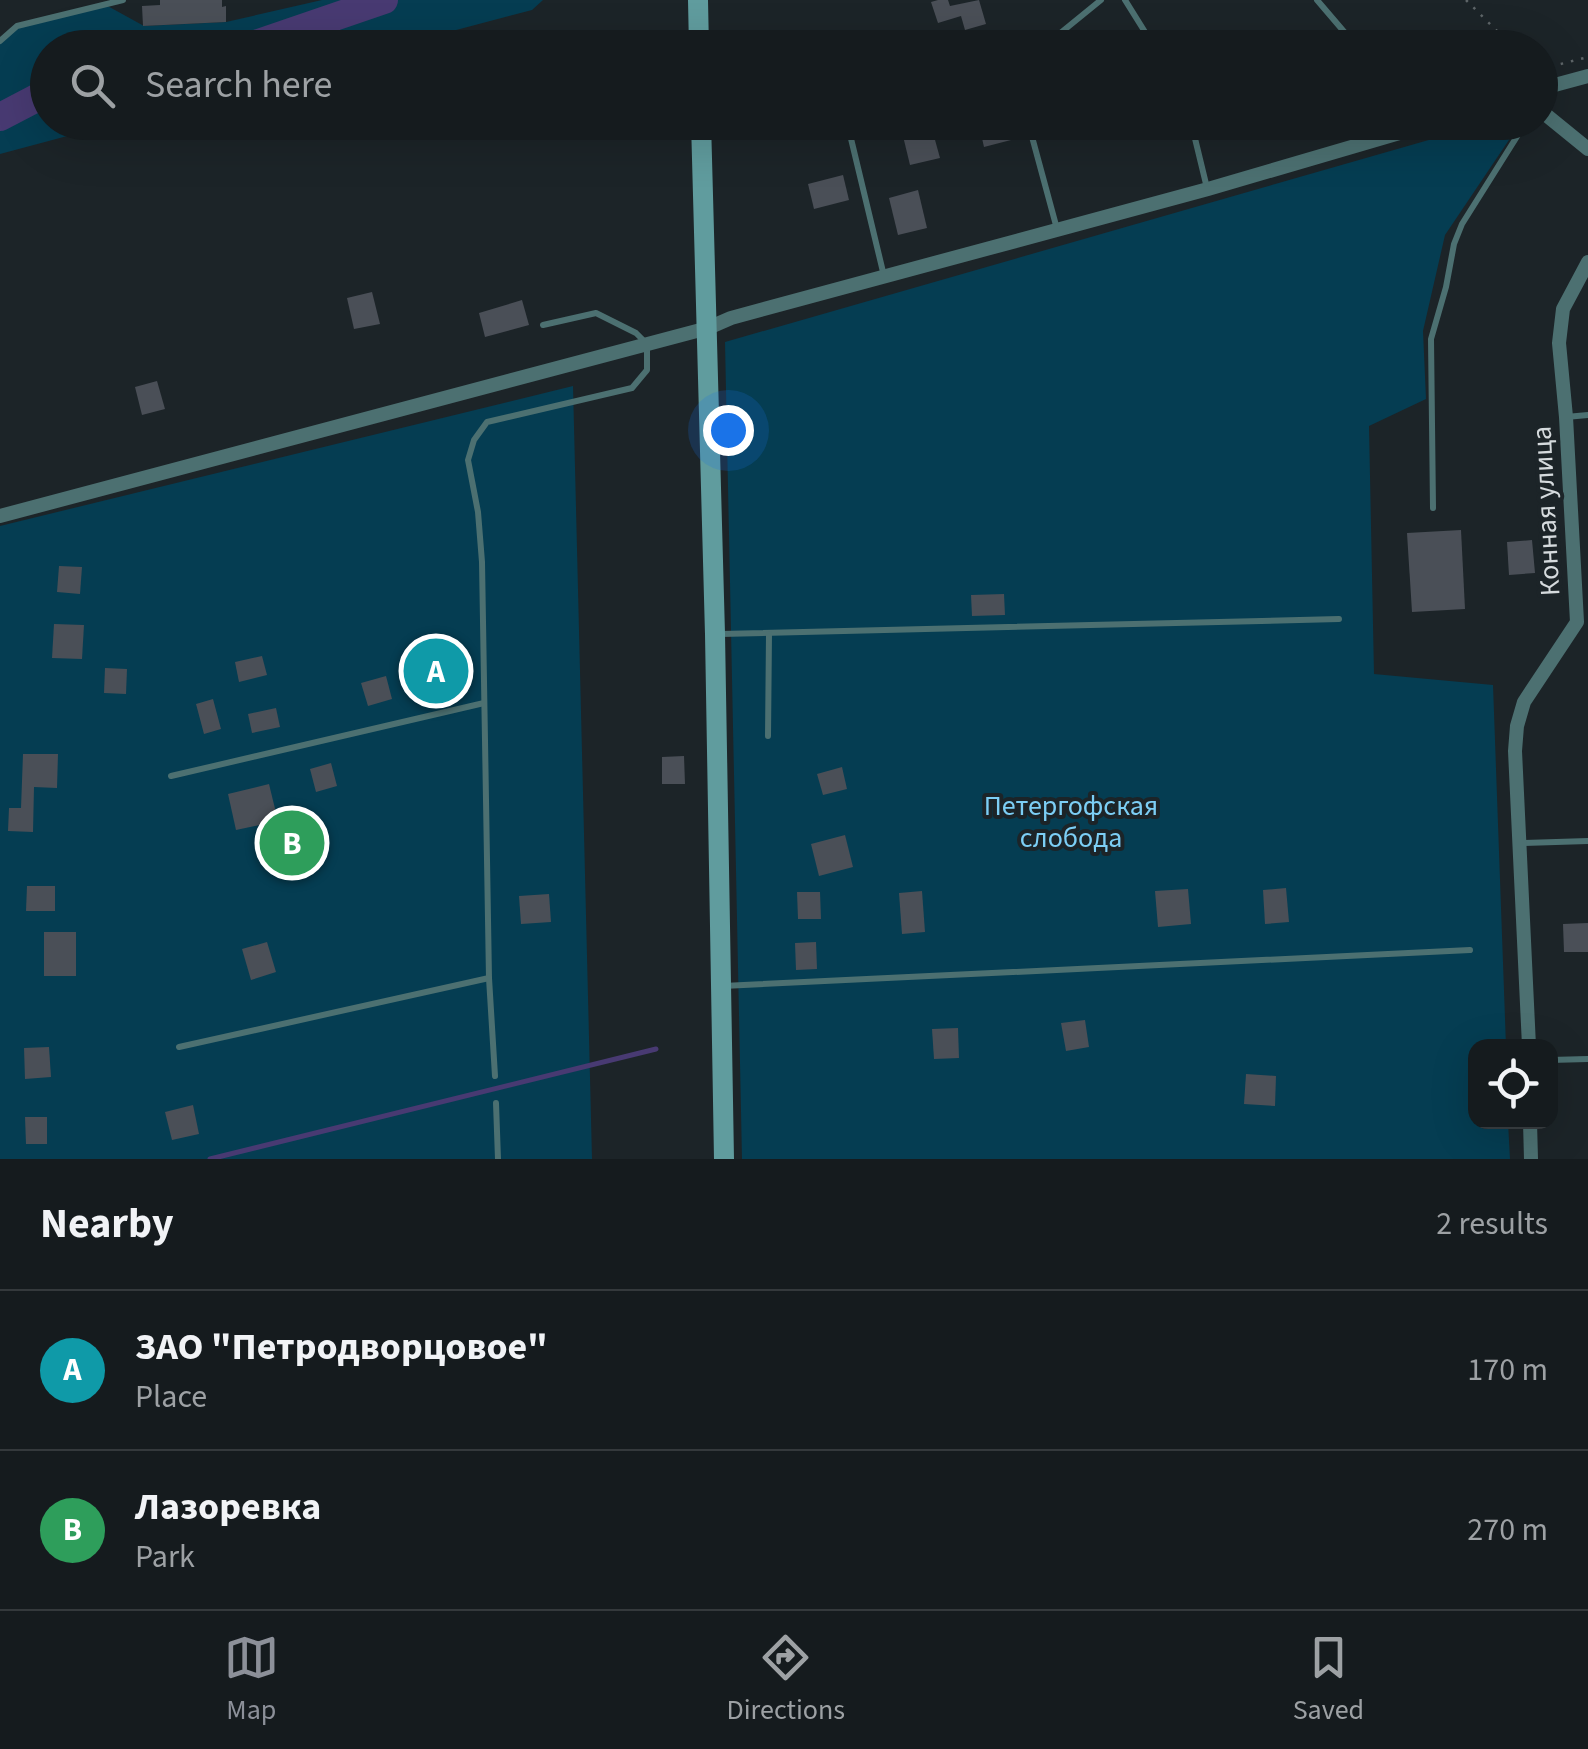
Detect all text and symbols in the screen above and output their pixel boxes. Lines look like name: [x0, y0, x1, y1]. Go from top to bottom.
search box: [30, 30, 1558, 140]
icon: search: [65, 58, 120, 113]
text: Search here: [145, 58, 332, 112]
your location: [703, 405, 754, 456]
street label: Конная улица: [1522, 425, 1570, 597]
pin: A: [404, 634, 468, 708]
park label: Петергофская слобода: [984, 786, 1158, 858]
pin: B: [260, 806, 324, 880]
map controls: [1468, 1039, 1558, 1129]
button: locate: [1468, 1039, 1558, 1129]
text: Nearby: [40, 1194, 174, 1254]
text: 2 results: [1436, 1201, 1548, 1247]
text: ЗАО "Петродворцовое": [135, 1320, 548, 1374]
text: A: [63, 1347, 82, 1393]
text: 170 m: [1467, 1347, 1548, 1393]
text: Place: [135, 1374, 207, 1420]
text: Лазоревка: [135, 1480, 321, 1534]
text: B: [63, 1507, 82, 1553]
text: 270 m: [1467, 1507, 1548, 1553]
text: Park: [135, 1534, 195, 1580]
tab: Map: [224, 1630, 279, 1730]
tab: Directions: [727, 1630, 845, 1730]
tab: Saved: [1293, 1630, 1364, 1730]

